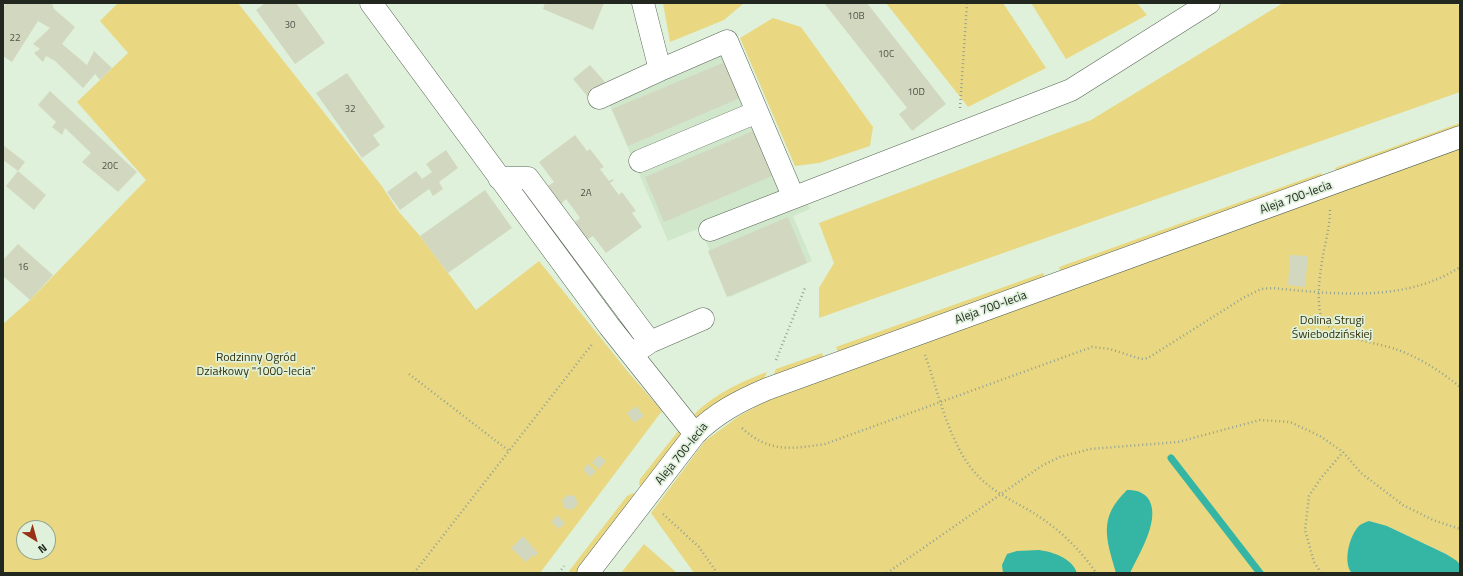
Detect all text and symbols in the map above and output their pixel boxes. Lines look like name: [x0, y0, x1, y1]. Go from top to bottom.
house number: 10B: [847, 11, 865, 23]
house number: 30: [284, 20, 296, 32]
house number: 22: [9, 33, 21, 45]
house number: 10C: [878, 49, 894, 61]
house number: 10D: [907, 87, 925, 99]
house number: 32: [344, 104, 356, 116]
house number: 20C: [102, 161, 118, 173]
street label: Aleja 700-lecia: [1258, 178, 1334, 218]
house number: 2A: [580, 188, 592, 200]
house number: 16: [17, 262, 29, 274]
street label: Aleja 700-lecia: [953, 288, 1029, 328]
park label: Dolina Strugi Świebodzińskiej: [1292, 314, 1372, 342]
park label: Rodzinny Ogród Działkowy "1000-lecia": [197, 351, 315, 379]
street label: Aleja 700-lecia: [653, 420, 711, 488]
north arrow: [16, 520, 56, 560]
text: N: [35, 540, 50, 557]

